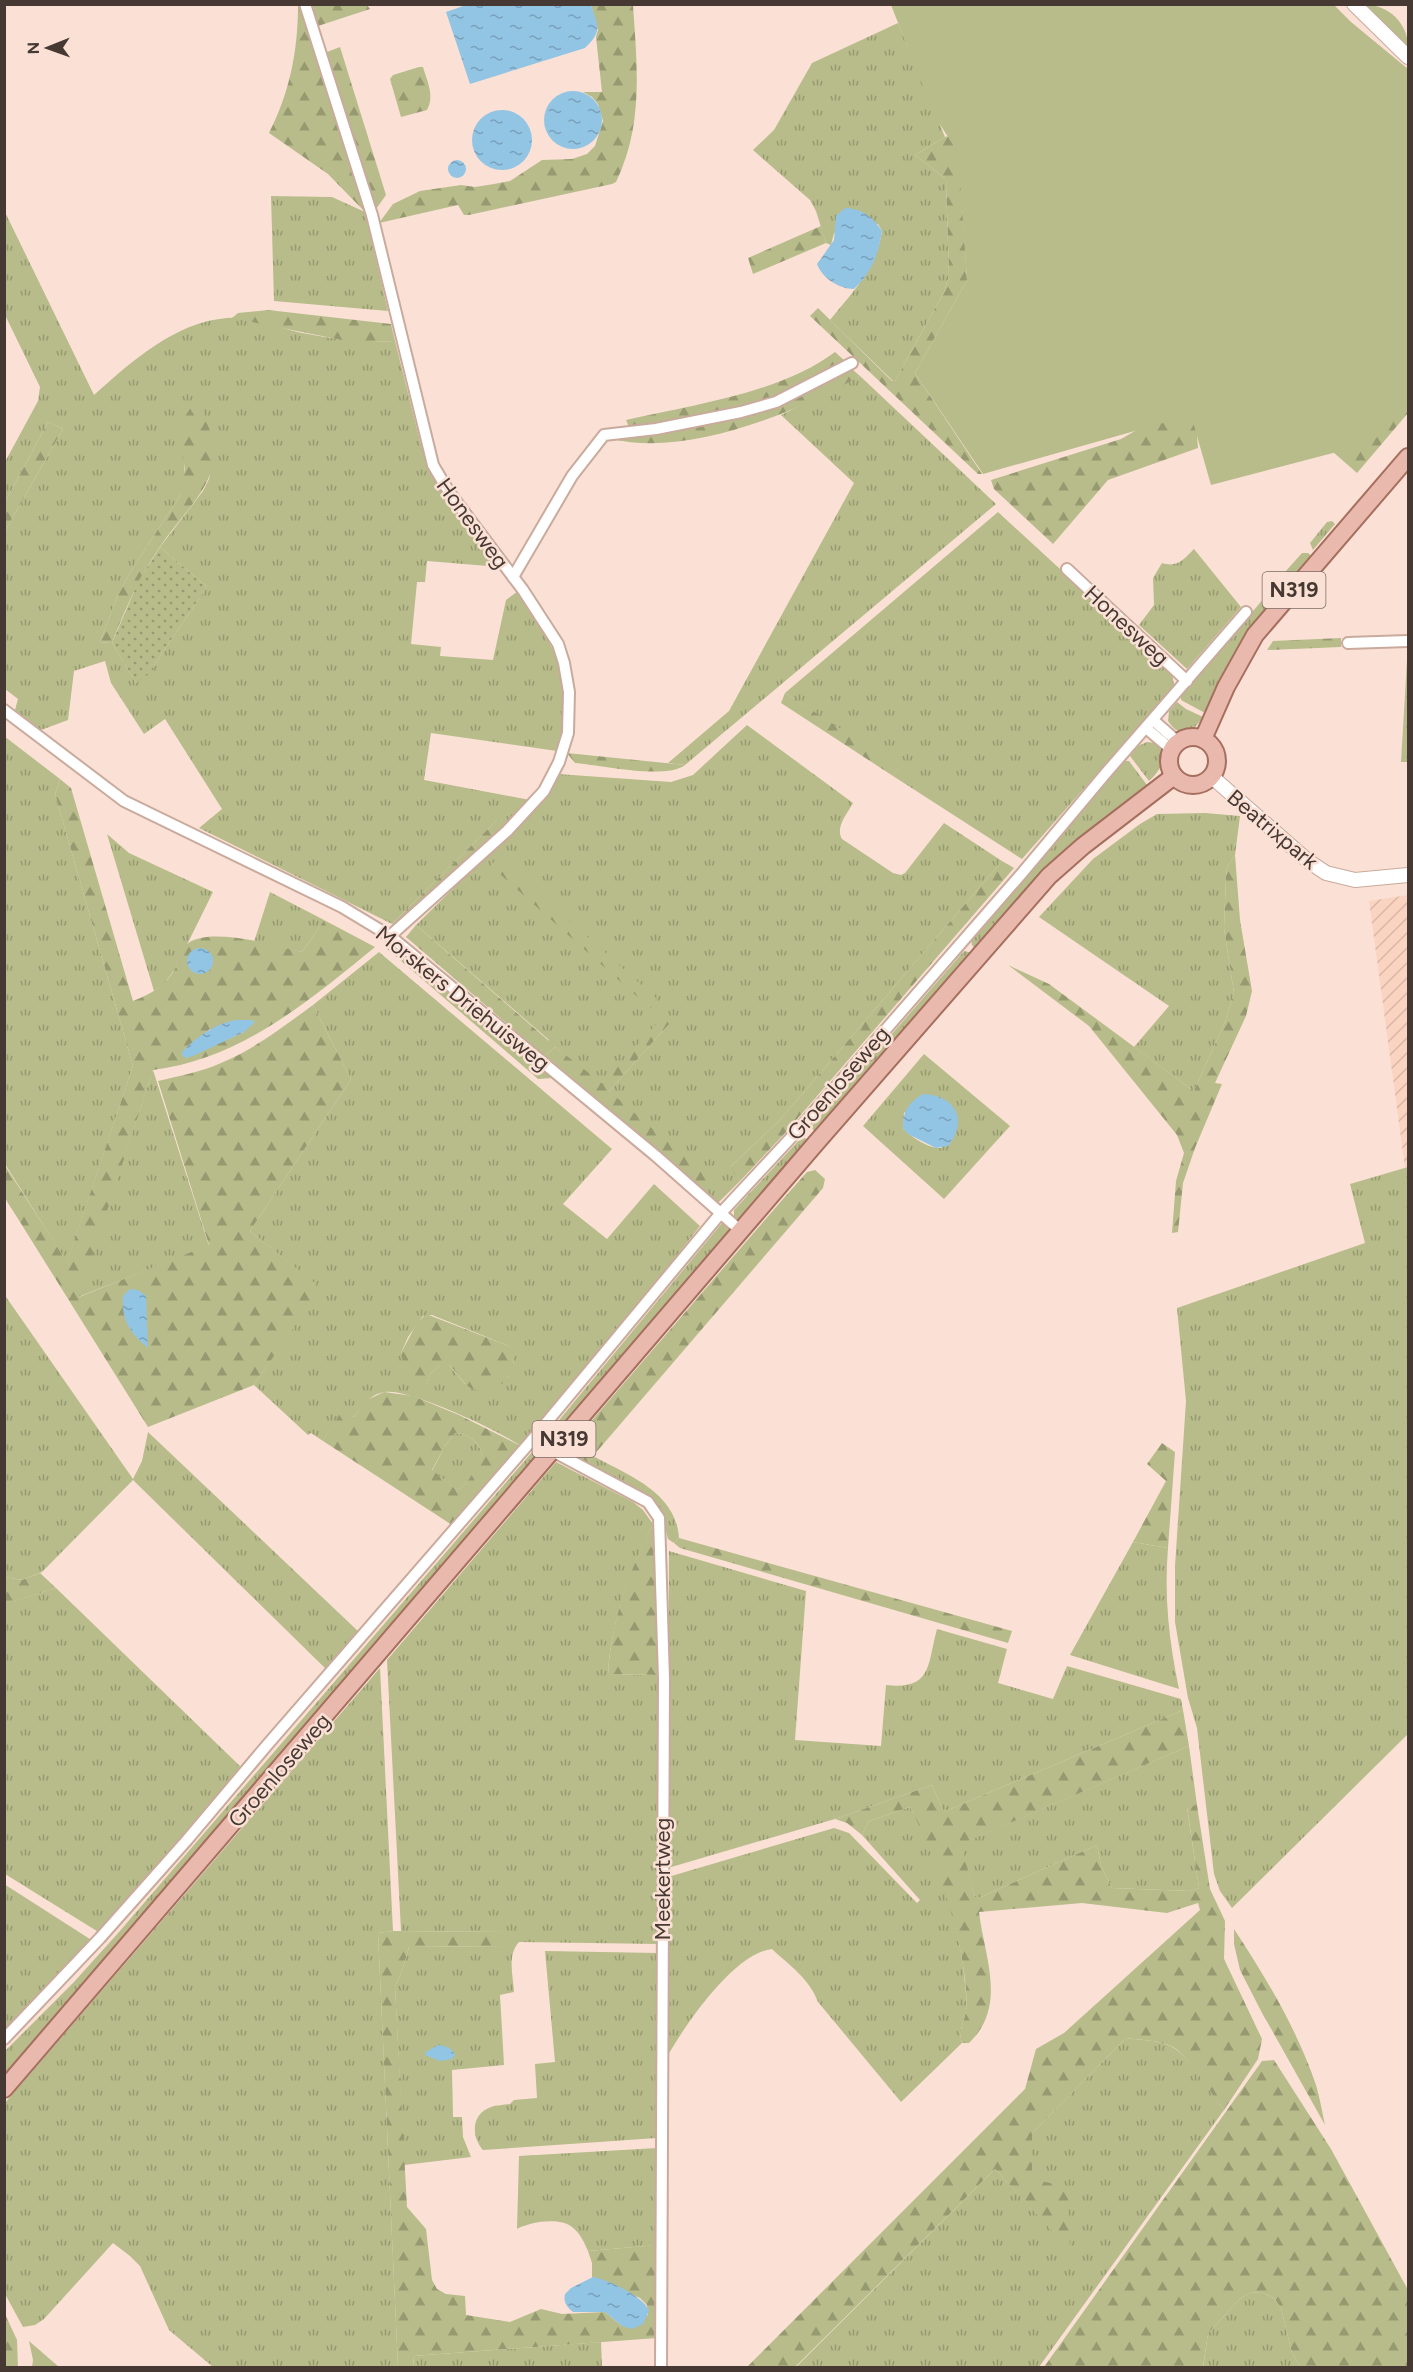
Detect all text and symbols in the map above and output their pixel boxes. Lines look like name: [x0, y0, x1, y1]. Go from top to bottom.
north arrow: [18, 18, 78, 78]
text: N: [24, 42, 43, 55]
street label: Honesweg: [431, 473, 515, 574]
road number: N319: [1262, 572, 1326, 608]
street label: Honesweg: [1079, 579, 1175, 671]
street label: Beatrixpark: [1222, 784, 1324, 875]
street label: Morskers Driehuisweg: [370, 920, 555, 1077]
street label: Groenloseweg: [781, 1021, 895, 1146]
road number: N319: [532, 1421, 596, 1457]
street label: Groenloseweg: [222, 1708, 336, 1833]
street label: Meekertweg: [649, 1818, 676, 1940]

